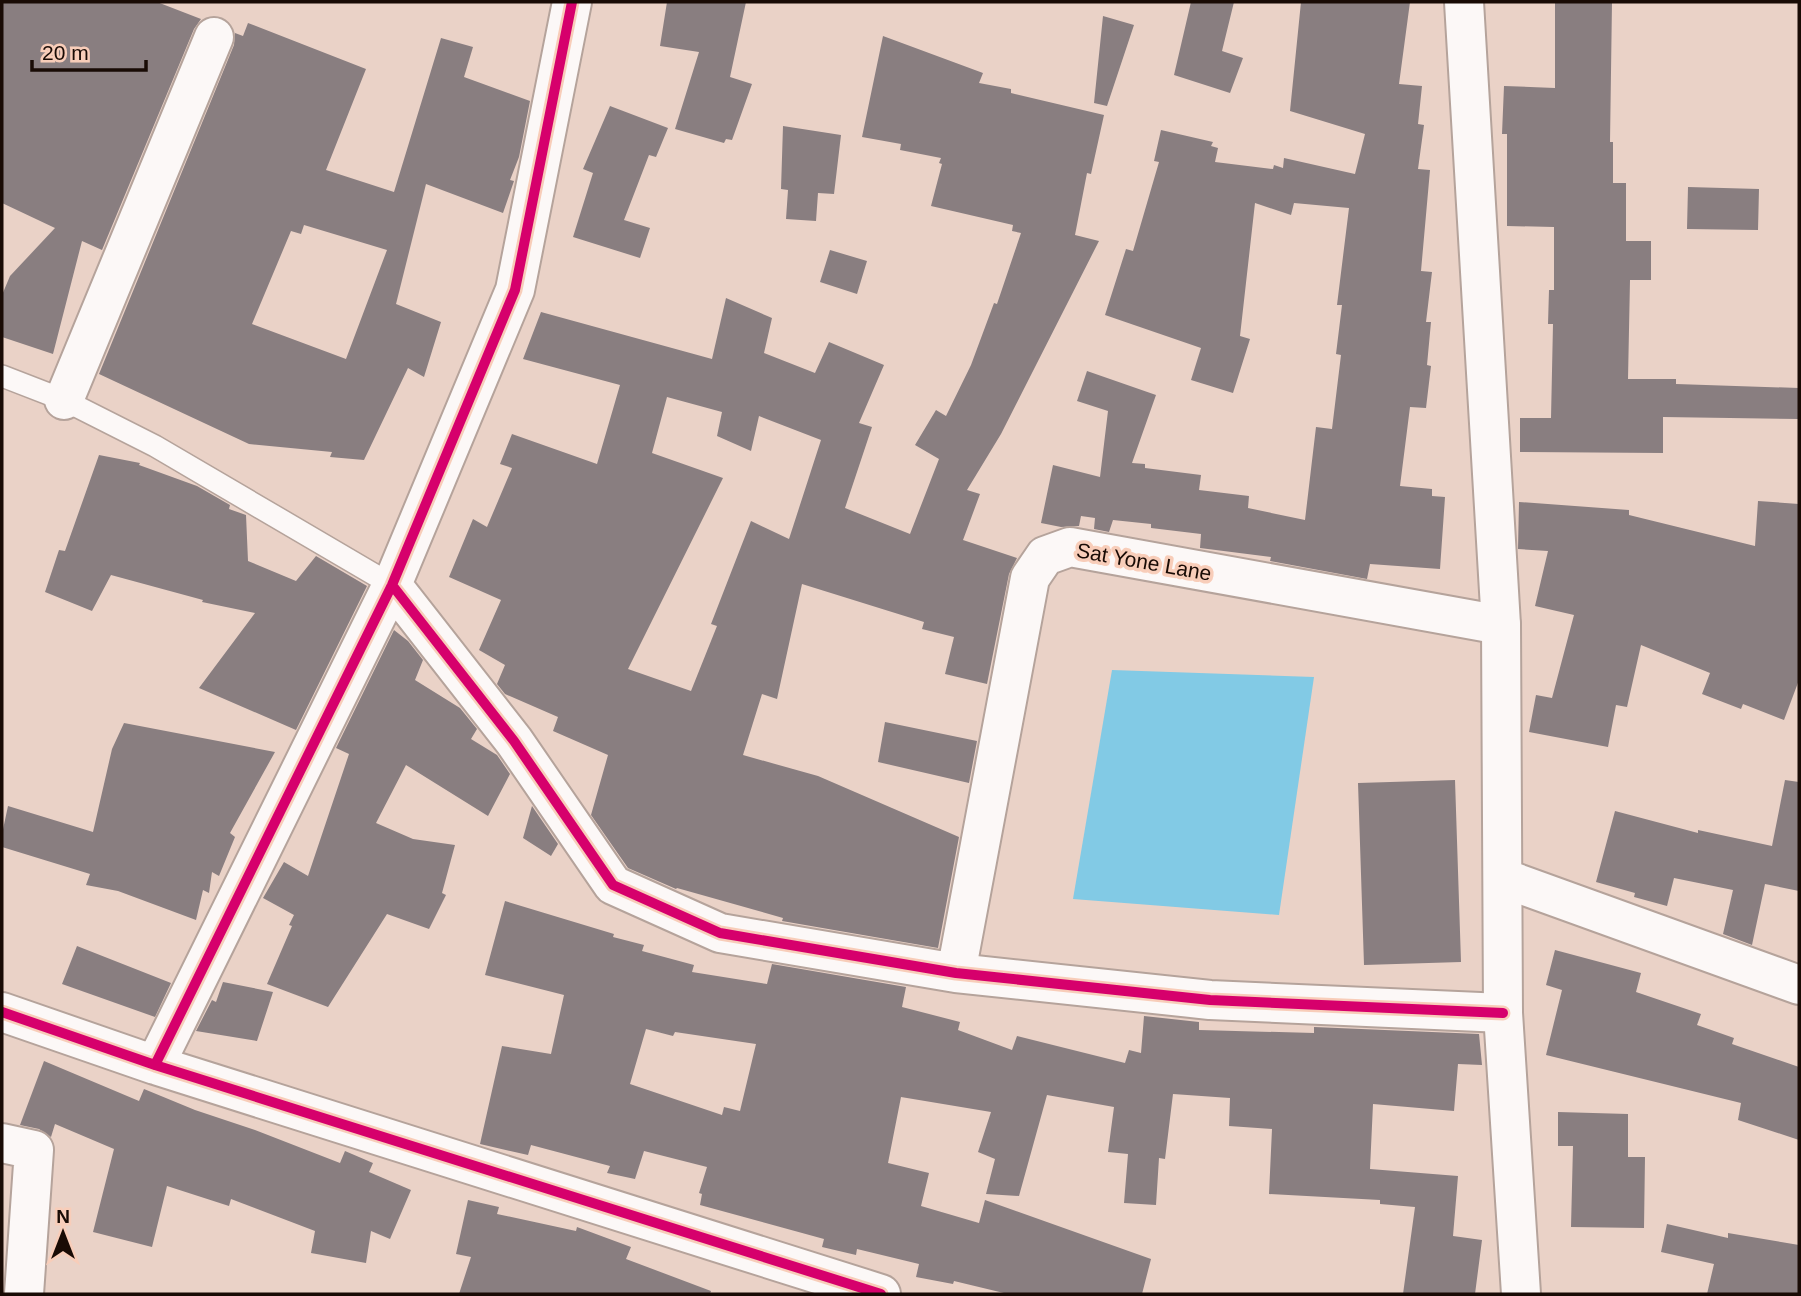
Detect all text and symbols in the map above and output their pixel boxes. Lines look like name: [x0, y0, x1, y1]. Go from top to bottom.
scale bar: [32, 28, 145, 72]
text: 20 m: [42, 41, 89, 64]
street label: Sat Yone Lane: [1075, 538, 1213, 585]
north arrow: [28, 1198, 98, 1268]
text: N: [56, 1206, 70, 1227]

